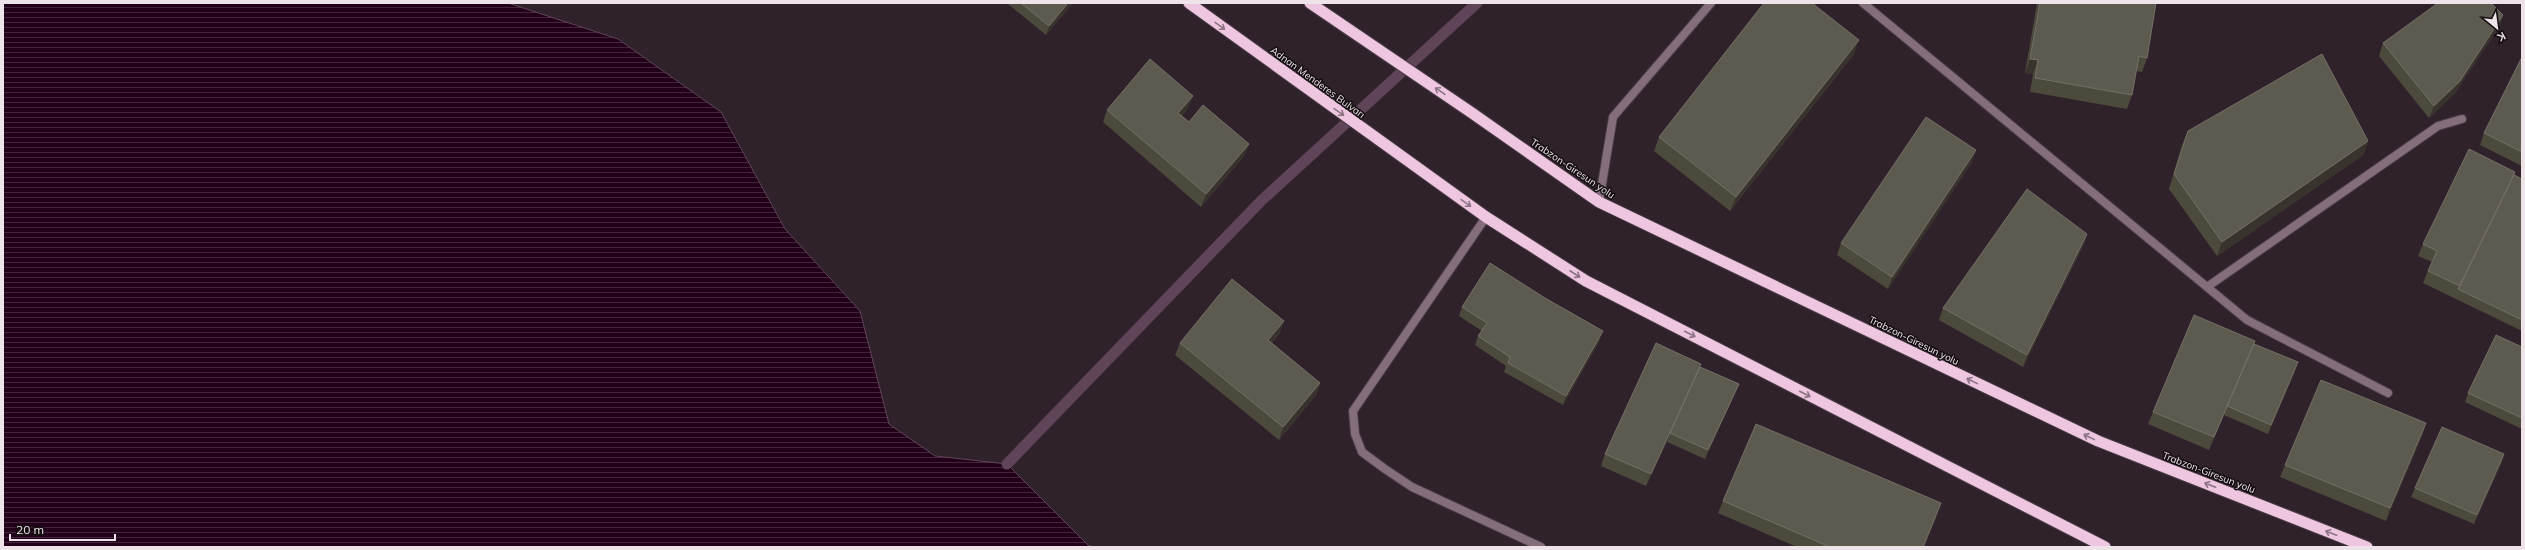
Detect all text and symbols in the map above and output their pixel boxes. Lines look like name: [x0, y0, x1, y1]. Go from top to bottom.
north arrow: [2477, 8, 2517, 48]
one-way arrow: [1215, 22, 1226, 30]
text: K: [2495, 29, 2508, 45]
street label: Adnan Menderes Bulvarı: [1268, 44, 1368, 121]
one-way arrow: [1435, 87, 1446, 95]
one-way arrow: [1333, 108, 1344, 116]
street label: Trabzon-Giresun yolu: [1528, 135, 1617, 201]
one-way arrow: [1460, 199, 1471, 207]
one-way arrow: [1569, 270, 1580, 278]
street label: Trabzon-Giresun yolu: [1867, 313, 1961, 368]
one-way arrow: [1683, 331, 1695, 339]
one-way arrow: [1966, 377, 1978, 384]
one-way arrow: [1799, 390, 1811, 398]
one-way arrow: [2083, 433, 2095, 440]
street label: Trabzon-Giresun yolu: [2160, 449, 2257, 496]
one-way arrow: [2204, 481, 2216, 489]
scale bar: [10, 516, 115, 542]
text: 20 m: [16, 522, 44, 537]
one-way arrow: [2325, 528, 2337, 536]

